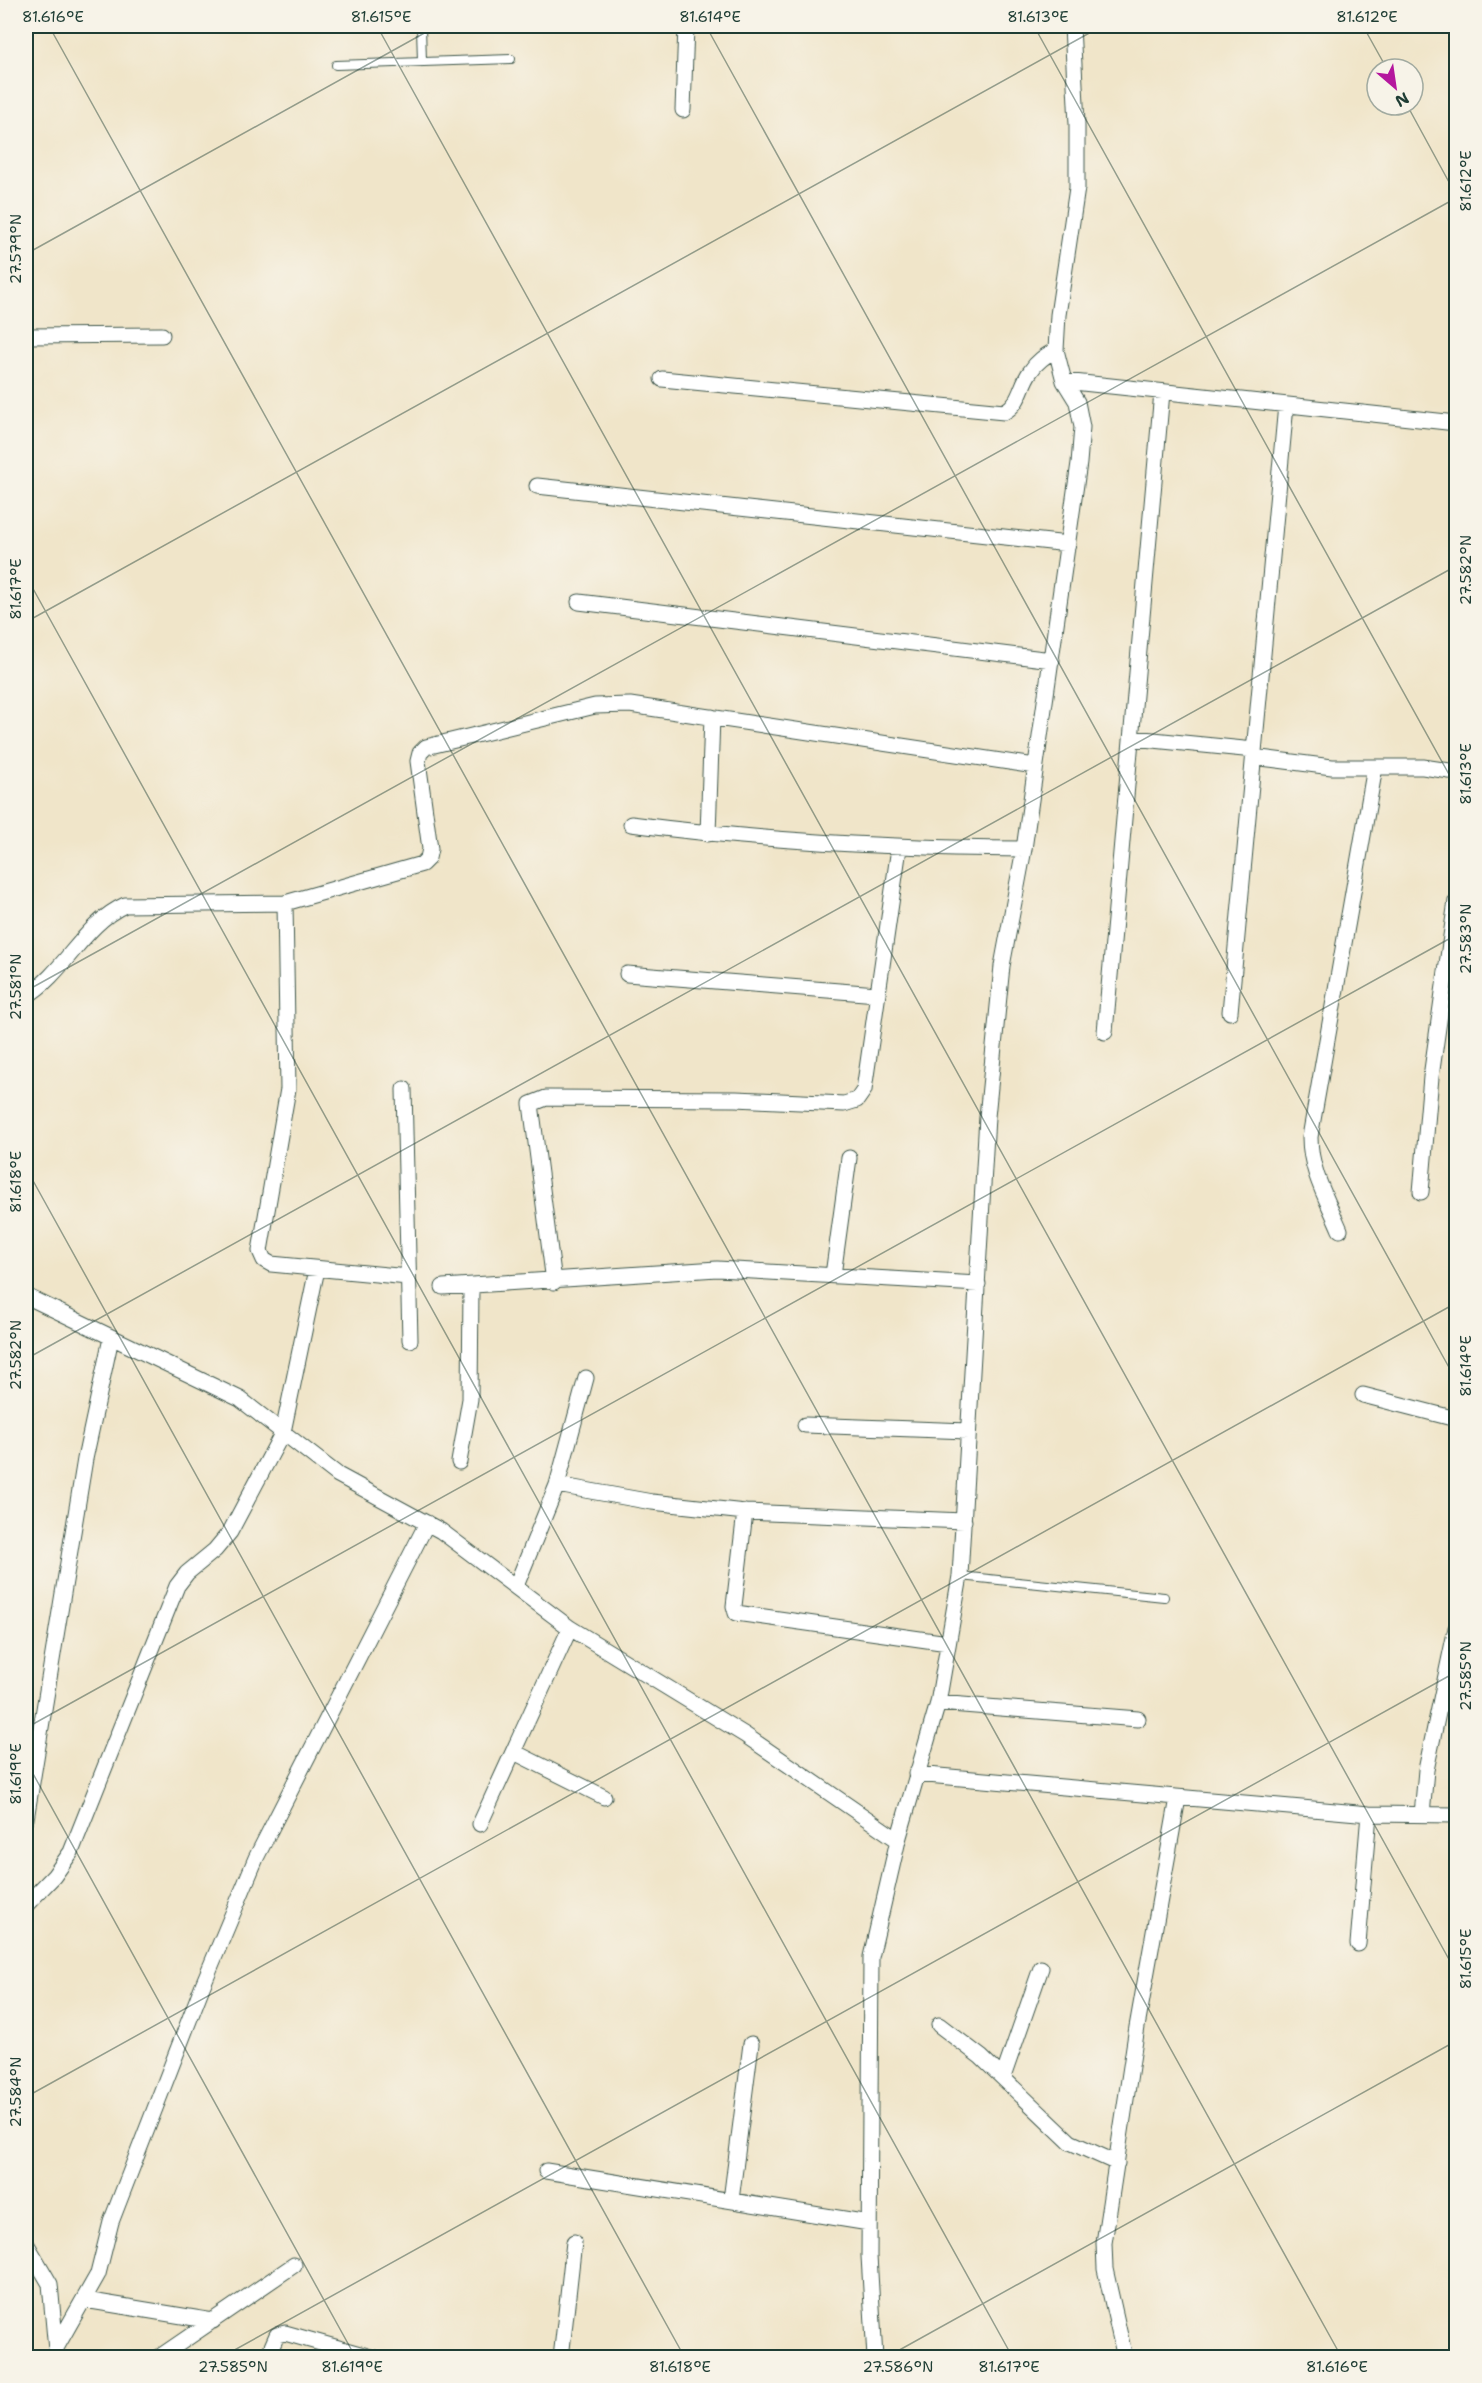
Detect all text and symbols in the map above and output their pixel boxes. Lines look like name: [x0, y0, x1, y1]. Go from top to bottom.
text: 81.616°E: [22, 7, 84, 27]
text: 81.615°E: [351, 7, 411, 27]
text: 81.614°E: [679, 7, 741, 27]
text: 81.613°E: [1007, 7, 1069, 27]
text: 81.612°E: [1336, 7, 1398, 27]
north arrow: [1365, 57, 1425, 117]
text: N: [1391, 87, 1413, 112]
text: 81.612°E: [1456, 150, 1476, 212]
text: 27.579°N: [6, 214, 26, 284]
text: 27.582°N: [1456, 535, 1476, 605]
text: 81.617°E: [6, 558, 26, 620]
text: 81.613°E: [1456, 743, 1476, 805]
text: 27.583°N: [1456, 904, 1476, 974]
text: 27.581°N: [6, 954, 26, 1020]
text: 81.618°E: [6, 1151, 26, 1213]
text: 27.582°N: [6, 1320, 26, 1390]
text: 81.614°E: [1456, 1335, 1476, 1397]
text: 27.585°N: [1456, 1641, 1476, 1711]
text: 81.619°E: [6, 1743, 26, 1805]
text: 81.615°E: [1456, 1929, 1476, 1989]
text: 27.584°N: [6, 2057, 26, 2127]
text: 27.585°N: [198, 2357, 268, 2377]
text: 81.619°E: [321, 2357, 383, 2377]
text: 81.618°E: [649, 2357, 711, 2377]
text: 27.586°N: [862, 2357, 934, 2377]
text: 81.617°E: [978, 2357, 1040, 2377]
text: 81.616°E: [1306, 2357, 1368, 2377]

